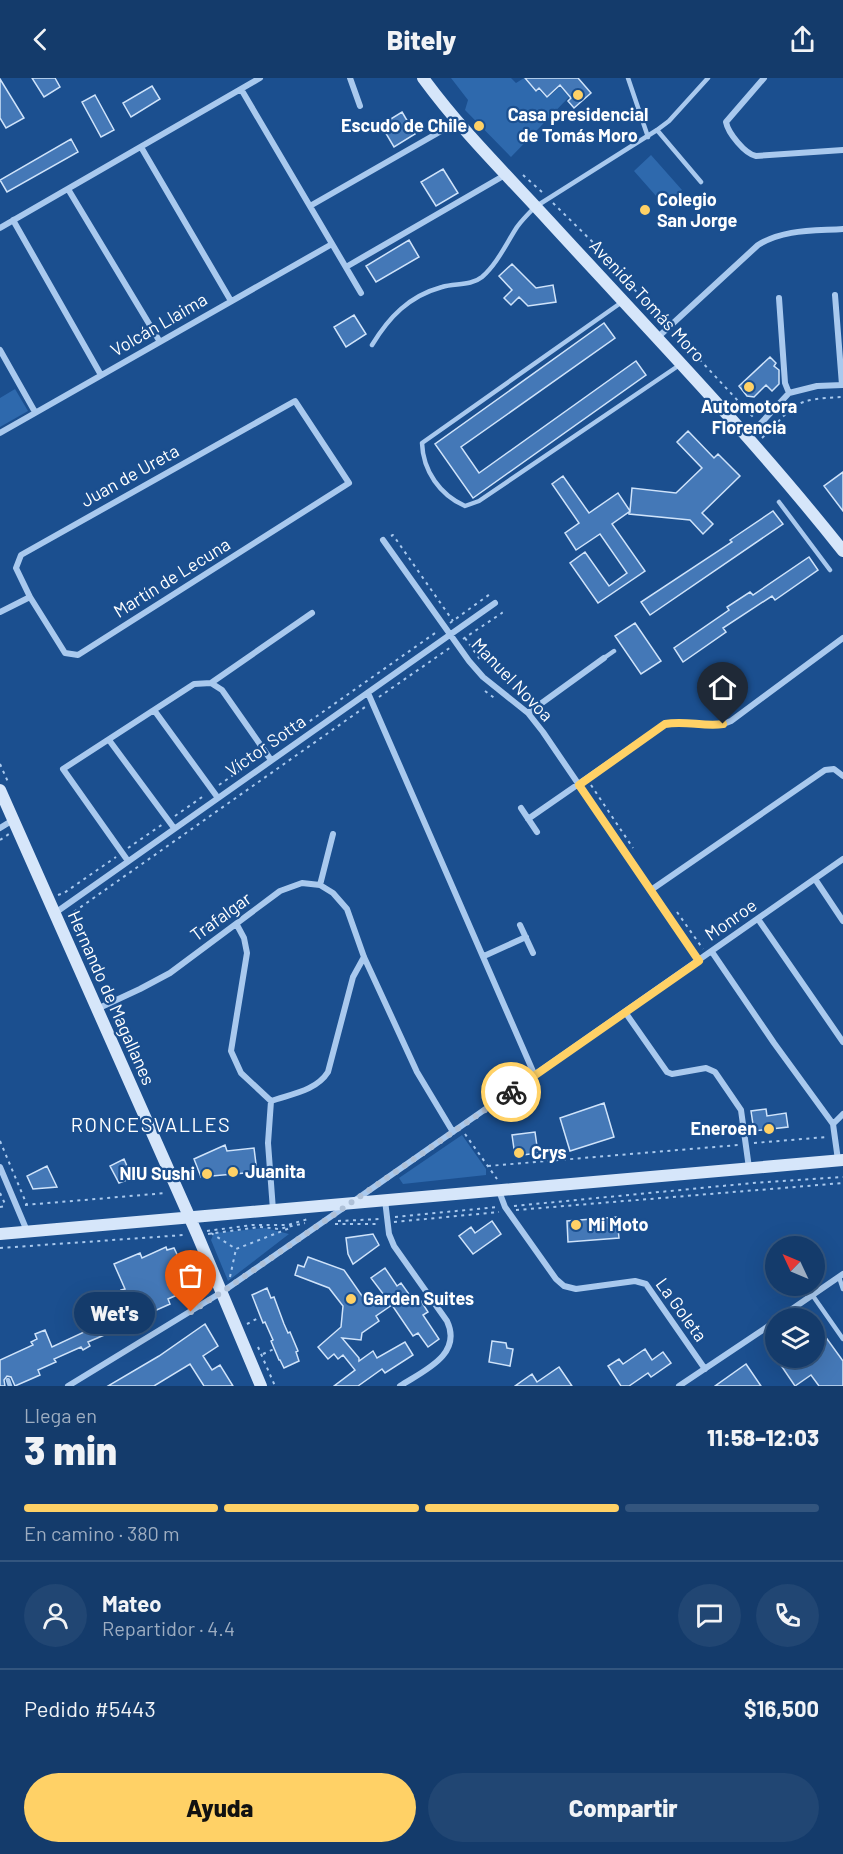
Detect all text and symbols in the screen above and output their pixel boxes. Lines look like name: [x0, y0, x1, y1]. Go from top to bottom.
icon: back: [24, 23, 57, 56]
text: Bitely: [387, 23, 456, 55]
icon: share: [786, 23, 819, 56]
marker: Casa presidencial de Tomás Moro: [571, 88, 585, 102]
place label: Casa presidencial de Tomás Moro: [508, 103, 648, 146]
place label: Escudo de Chile: [341, 114, 467, 136]
marker: Escudo de Chile: [472, 119, 486, 133]
place label: Colegio San Jorge: [657, 188, 738, 231]
marker: Colegio San Jorge: [638, 203, 652, 217]
street label: Avenida Tomás Moro: [585, 235, 710, 366]
street label: Volcán Llaima: [106, 288, 211, 361]
marker: Automotora Florencia: [742, 380, 756, 394]
place label: Automotora Florencia: [701, 395, 797, 438]
street label: Juan de Ureta: [77, 439, 182, 511]
street label: Martín de Lecuna: [109, 533, 234, 622]
street label: Manuel Novoa: [467, 633, 558, 726]
pin: [697, 662, 748, 724]
icon: home: [706, 671, 739, 704]
street label: Víctor Sotta: [221, 710, 310, 781]
street label: Trafalgar: [186, 887, 255, 946]
street label: Monroe: [700, 893, 761, 945]
street label: Hernando de Magallanes: [63, 907, 160, 1088]
courier: [481, 1062, 541, 1122]
icon: bike: [495, 1076, 528, 1109]
district label: RONCESVALLES: [71, 1112, 231, 1136]
place label: Eneroen: [691, 1117, 757, 1139]
marker: Eneroen: [762, 1122, 776, 1136]
place label: Crys: [531, 1141, 567, 1163]
marker: Crys: [512, 1146, 526, 1160]
place label: Juanita: [245, 1160, 306, 1182]
place label: NIU Sushi: [119, 1162, 195, 1184]
marker: Juanita: [226, 1165, 240, 1179]
marker: NIU Sushi: [200, 1167, 214, 1181]
place label: Mi Moto: [588, 1213, 648, 1235]
marker: Mi Moto: [569, 1218, 583, 1232]
north arrow: [765, 1236, 825, 1296]
map controls: [765, 1236, 825, 1368]
pin: [165, 1250, 216, 1312]
icon: bag: [174, 1259, 207, 1292]
street label: La Goleta: [651, 1273, 712, 1345]
place label: Garden Suites: [363, 1287, 474, 1309]
callout: Wet's: [74, 1291, 155, 1333]
marker: Garden Suites: [344, 1292, 358, 1306]
text: Wet's: [90, 1301, 139, 1325]
button: layers: [765, 1308, 825, 1368]
text: Llega en: [24, 1403, 97, 1427]
text: 11:58–12:03: [707, 1424, 819, 1450]
text: 3 min: [24, 1426, 117, 1473]
text: En camino · 380 m: [24, 1521, 179, 1545]
button: person: [24, 1584, 87, 1647]
button: chat: [678, 1584, 741, 1647]
button: phone: [756, 1584, 819, 1647]
text: Mateo: [102, 1590, 162, 1616]
text: Repartidor · 4.4: [102, 1616, 235, 1640]
text: Pedido #5443: [24, 1695, 156, 1721]
text: $16,500: [744, 1695, 819, 1721]
button: Ayuda: [24, 1773, 416, 1842]
button: Compartir: [428, 1773, 819, 1842]

